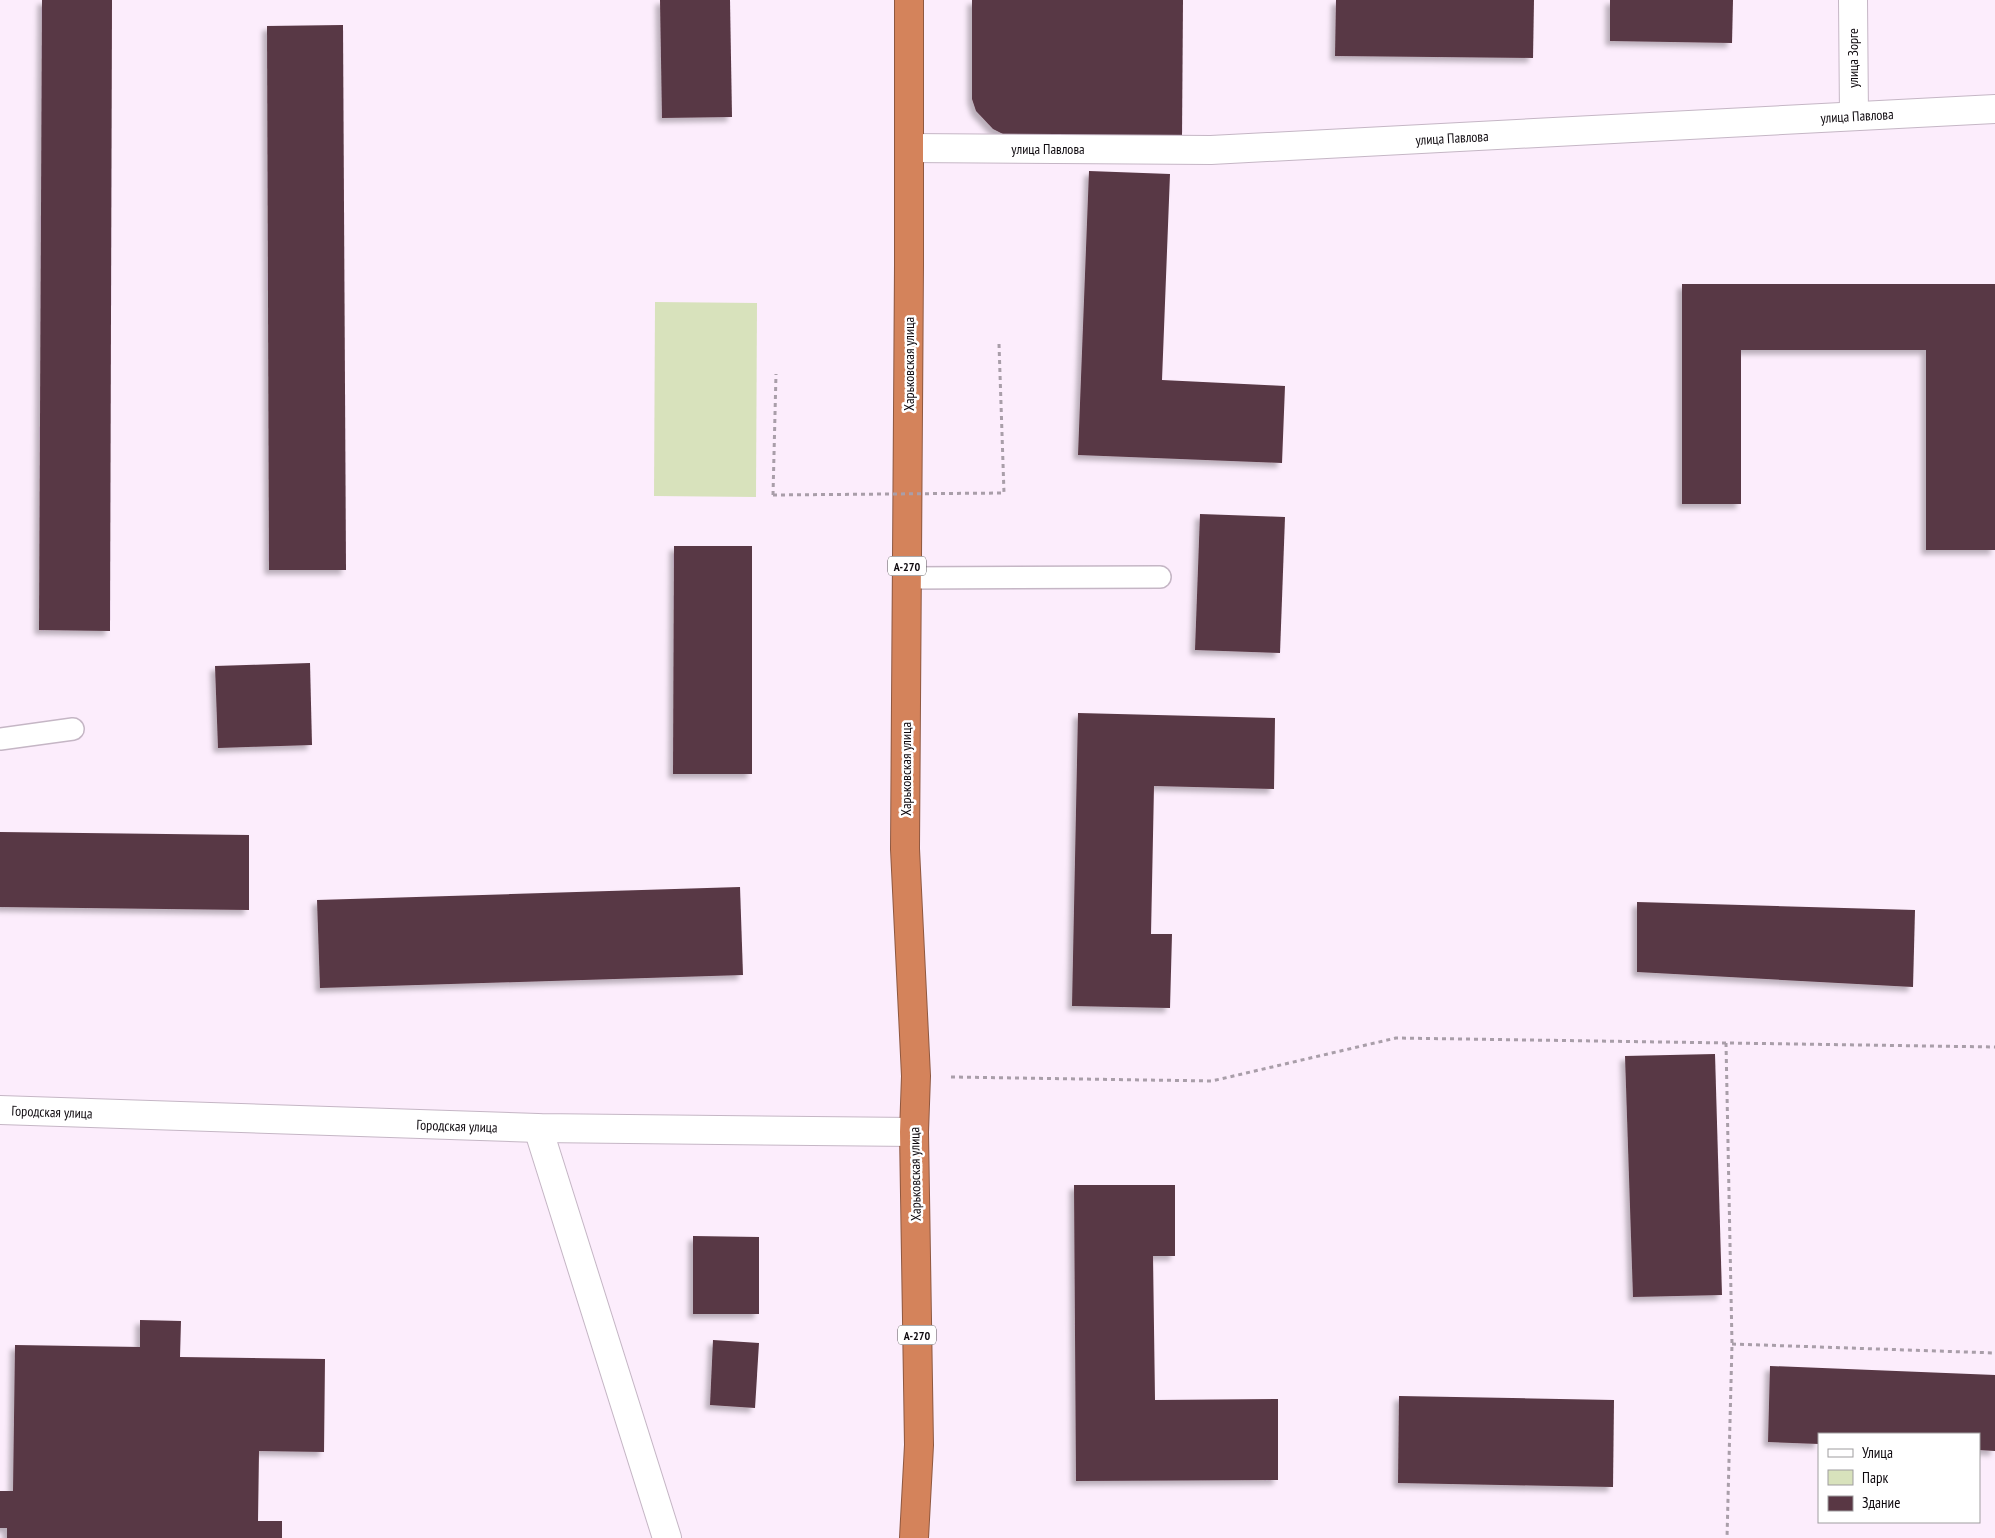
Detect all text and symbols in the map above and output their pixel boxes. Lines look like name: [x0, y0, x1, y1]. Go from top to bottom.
street label: улица Зорге: [1844, 28, 1862, 88]
street label: улица Павлова: [1820, 105, 1894, 127]
street label: улица Павлова: [1415, 127, 1489, 149]
street label: улица Павлова: [1011, 140, 1085, 158]
street label: Харьковская улица: [900, 317, 918, 411]
road number: А-270: [888, 556, 926, 576]
street label: Харьковская улица: [897, 722, 915, 816]
street label: Городская улица: [11, 1102, 93, 1122]
street label: Городская улица: [416, 1116, 498, 1136]
street label: Харьковская улица: [905, 1127, 925, 1221]
road number: А-270: [898, 1326, 936, 1344]
legend: [1818, 1433, 1980, 1523]
text: Улица: [1862, 1443, 1893, 1462]
text: Парк: [1862, 1468, 1888, 1487]
text: Здание: [1862, 1493, 1900, 1512]

